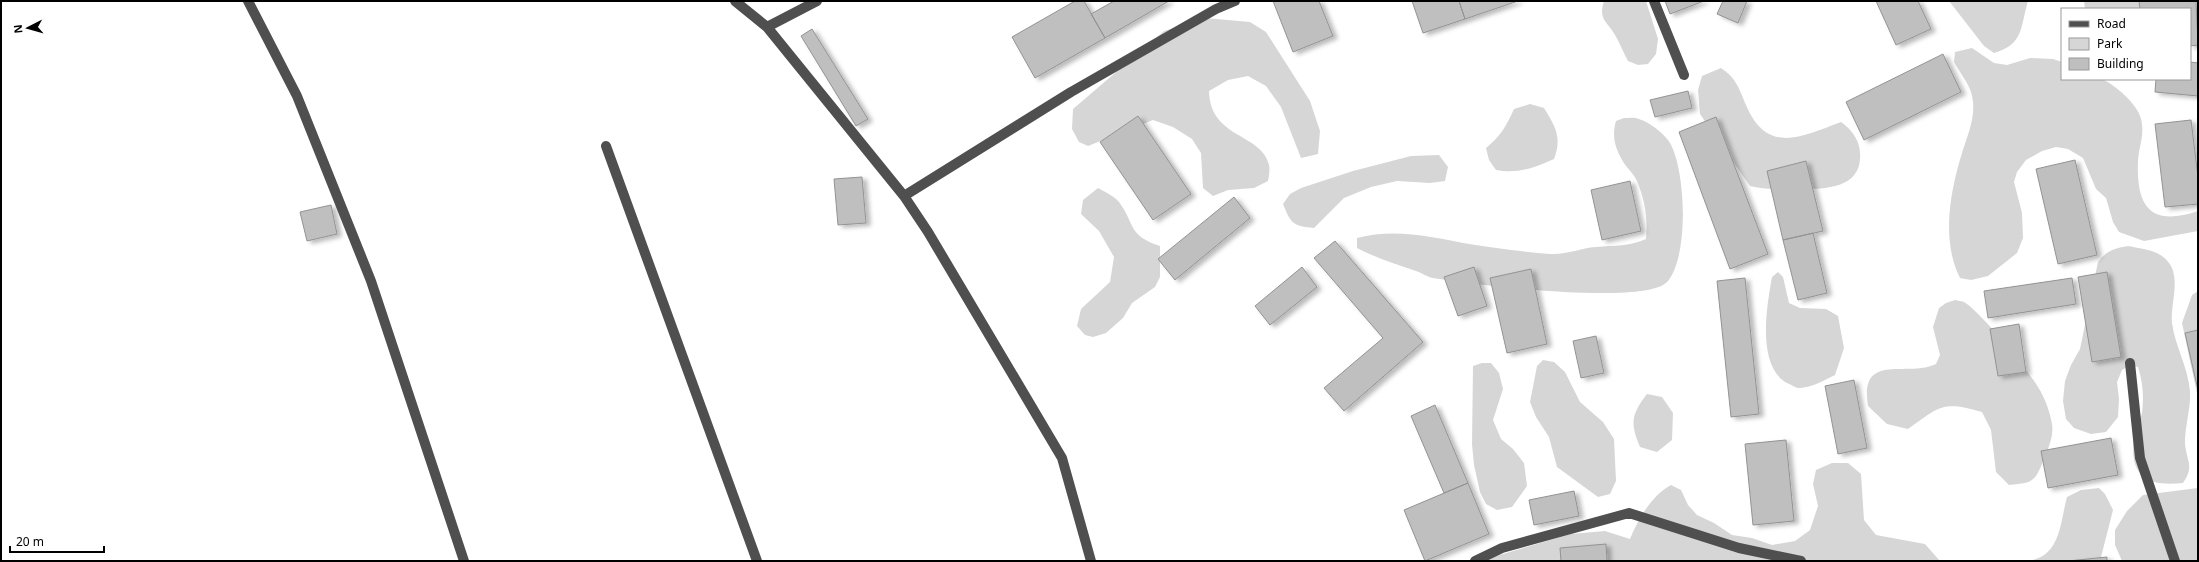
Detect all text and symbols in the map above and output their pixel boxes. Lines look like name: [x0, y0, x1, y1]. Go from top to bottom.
north arrow: [8, 8, 48, 48]
legend: [2061, 8, 2191, 80]
text: Road: [2097, 15, 2126, 32]
text: N: [10, 24, 25, 34]
text: Park: [2097, 35, 2123, 52]
text: Building: [2097, 55, 2144, 72]
scale bar: [10, 528, 104, 554]
text: 20 m: [16, 533, 44, 550]

